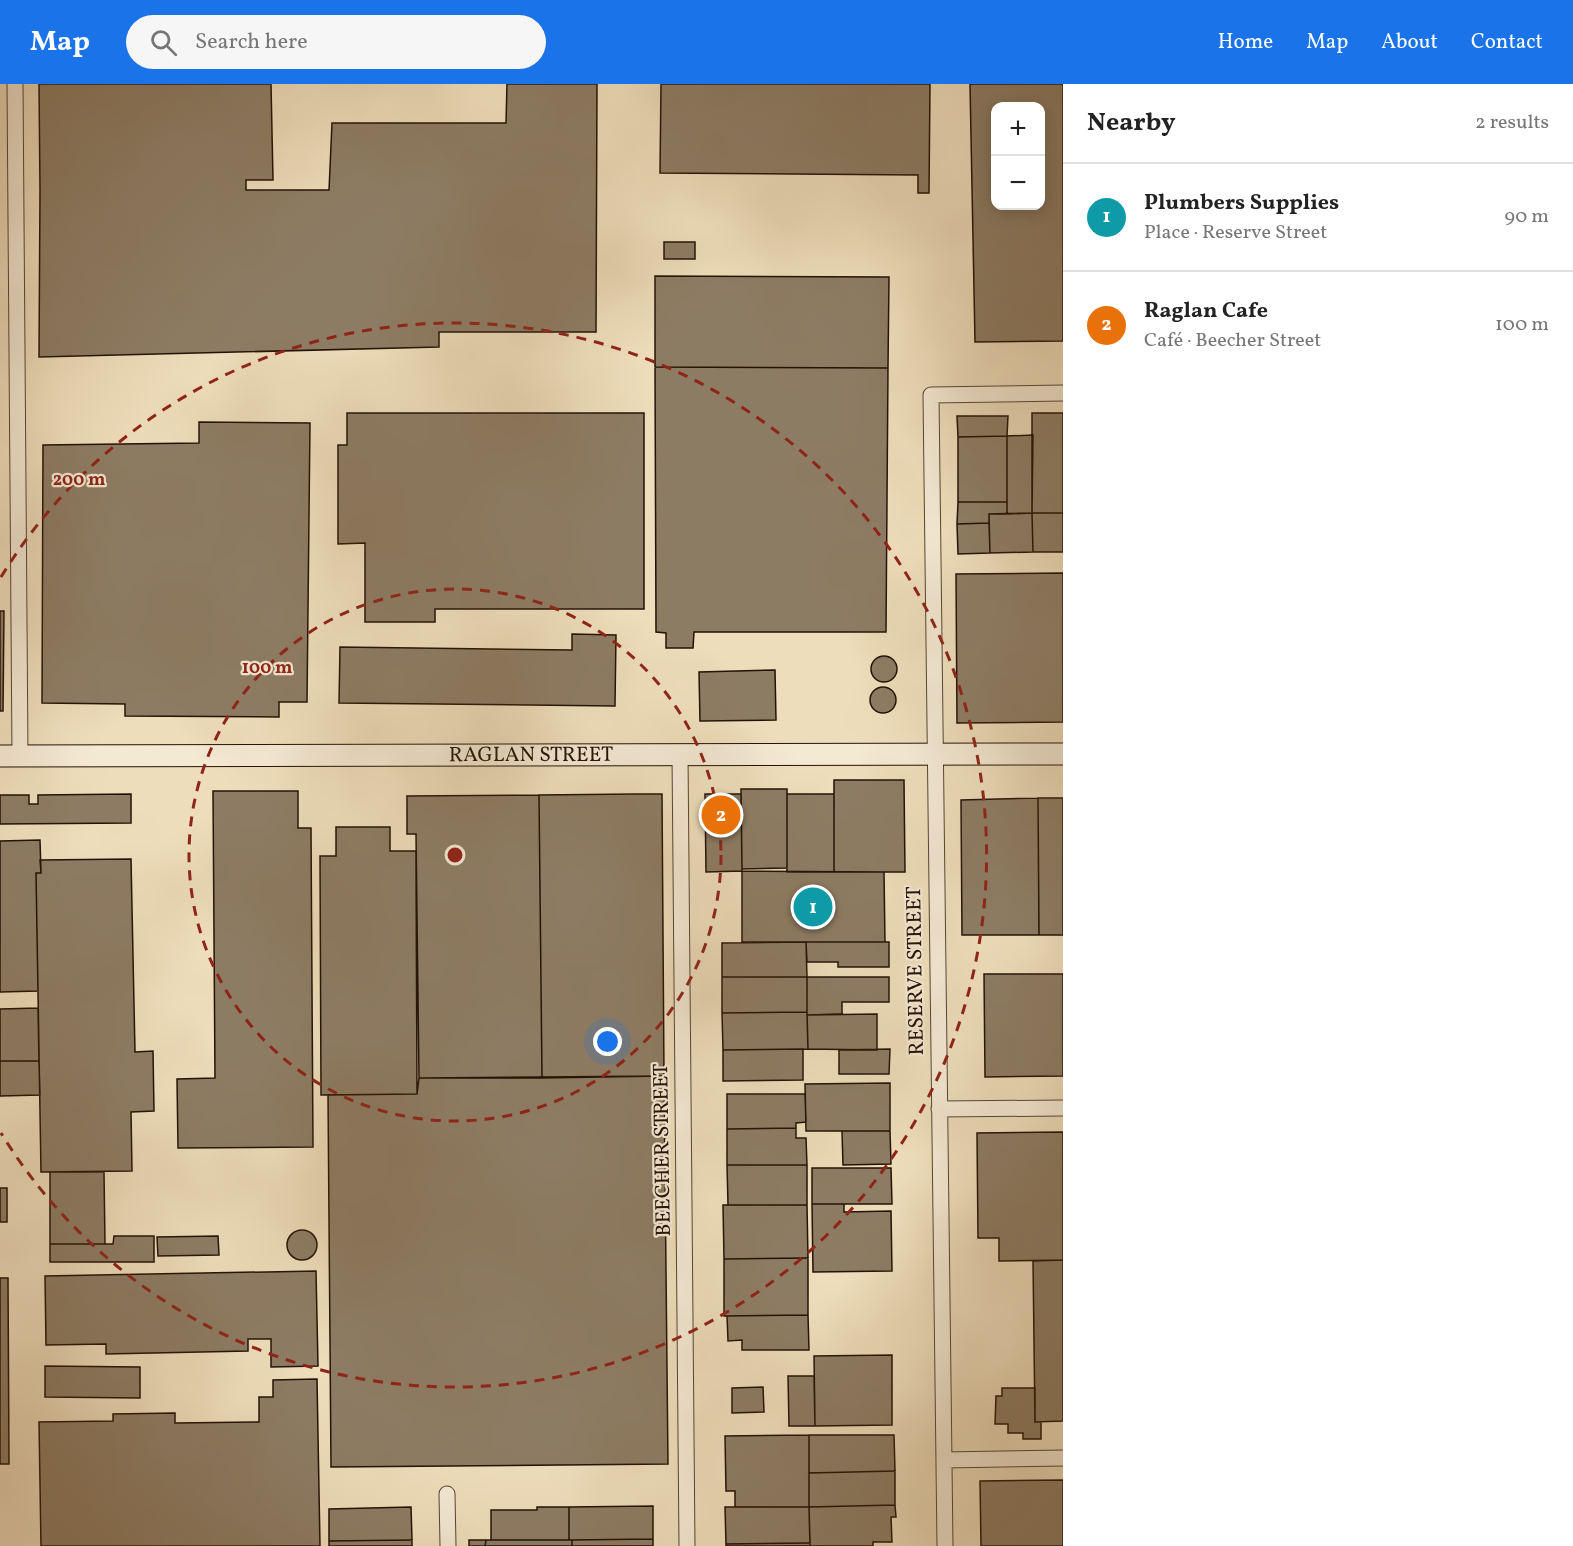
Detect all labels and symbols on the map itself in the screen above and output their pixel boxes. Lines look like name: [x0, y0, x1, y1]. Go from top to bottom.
text: 200 m: [53, 468, 105, 493]
text: 100 m: [242, 656, 292, 681]
street label: RAGLAN STREET: [449, 740, 613, 770]
pin: 2: [702, 792, 740, 838]
centre of rings: [445, 845, 465, 865]
pin: 1: [794, 884, 832, 930]
street label: RESERVE STREET: [900, 886, 932, 1056]
your location: [593, 1027, 622, 1056]
street label: BEECHER STREET: [647, 1063, 679, 1237]

